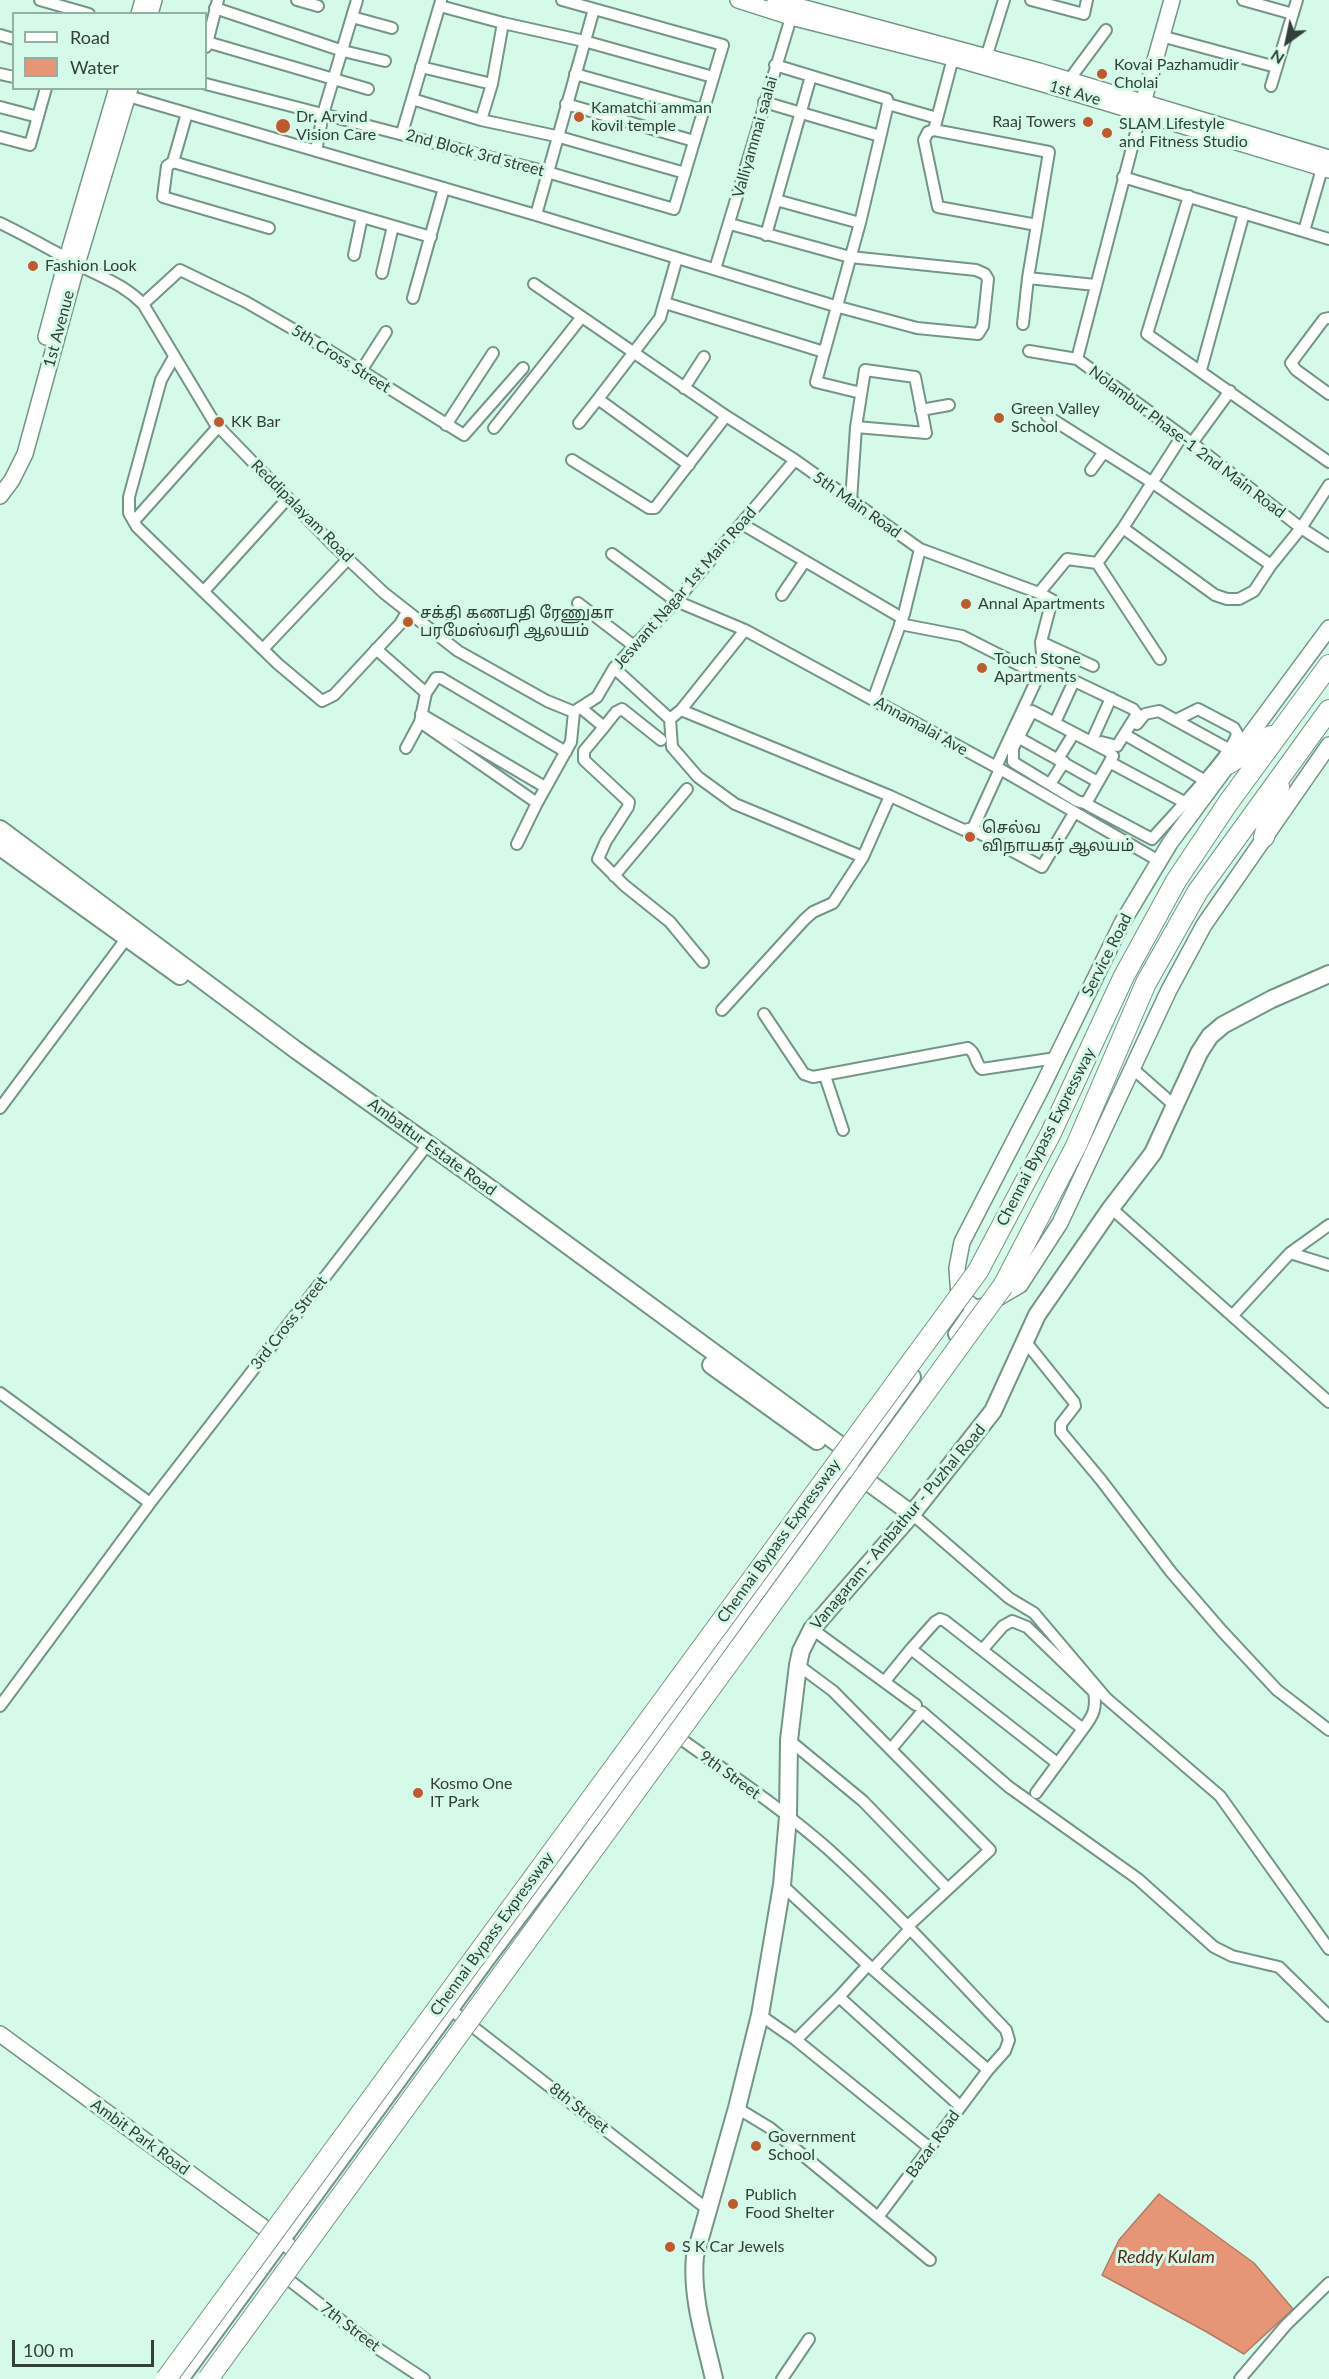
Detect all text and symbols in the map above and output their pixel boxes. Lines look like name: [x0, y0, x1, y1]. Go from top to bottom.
legend: [12, 12, 207, 90]
north arrow: [1257, 12, 1317, 72]
text: Road: [70, 26, 110, 48]
text: N: [1267, 46, 1287, 69]
place label: Kovai Pazhamudir Cholai: [1114, 55, 1239, 93]
text: Water: [70, 56, 119, 78]
marker: Kovai Pazhamudir Cholai: [1095, 67, 1109, 81]
street label: Valliyammai saalai: [728, 74, 782, 200]
street label: 1st Ave: [1047, 77, 1103, 109]
place label: Kamatchi amman kovil temple: [591, 98, 712, 136]
place label: Dr. Arvind Vision Care: [296, 107, 376, 145]
marker: Kamatchi amman kovil temple: [572, 110, 586, 124]
place label: Raaj Towers: [992, 112, 1076, 132]
place label: SLAM Lifestyle and Fitness Studio: [1119, 114, 1248, 152]
marker: Raaj Towers: [1081, 115, 1095, 129]
marker: Dr. Arvind Vision Care: [274, 117, 292, 135]
street label: 2nd Block 3rd street: [404, 125, 546, 181]
marker: SLAM Lifestyle and Fitness Studio: [1100, 126, 1114, 140]
place label: Fashion Look: [45, 256, 137, 276]
marker: Fashion Look: [26, 259, 40, 273]
street label: 1st Avenue: [40, 288, 78, 370]
street label: 5th Cross Street: [288, 321, 394, 397]
street label: Nolambur Phase-1 2nd Main Road: [1085, 362, 1289, 522]
place label: Green Valley School: [1011, 399, 1100, 437]
marker: Green Valley School: [992, 411, 1006, 425]
place label: KK Bar: [231, 412, 280, 432]
marker: KK Bar: [212, 415, 226, 429]
street label: Reddipalayam Road: [247, 456, 357, 566]
street label: 5th Main Road: [809, 468, 905, 542]
street label: Jeswant Nagar 1st Main Road: [610, 503, 760, 673]
place label: Annal Apartments: [978, 594, 1105, 614]
marker: Annal Apartments: [959, 597, 973, 611]
place label: சக்தி கணபதி ரேணுகா பரமேஸ்வரி ஆலயம்: [420, 603, 614, 641]
marker: சக்தி கணபதி ரேணுகா பரமேஸ்வரி ஆலயம்: [401, 615, 415, 629]
place label: Touch Stone Apartments: [994, 649, 1081, 687]
marker: Touch Stone Apartments: [975, 661, 989, 675]
street label: Annamalai Ave: [871, 692, 971, 760]
place label: செல்வ விநாயகர் ஆலயம்: [982, 818, 1134, 856]
marker: செல்வ விநாயகர் ஆலயம்: [963, 830, 977, 844]
street label: Service Road: [1078, 910, 1136, 1000]
street label: Chennai Bypass Expressway: [993, 1045, 1099, 1229]
street label: Ambattur Estate Road: [364, 1094, 500, 1200]
street label: 3rd Cross Street: [247, 1273, 331, 1373]
street label: Vanagaram - Ambathur - Puzhal Road: [806, 1420, 990, 1634]
street label: Chennai Bypass Expressway: [713, 1455, 845, 1627]
street label: 9th Street: [696, 1747, 764, 1803]
place label: Kosmo One IT Park: [430, 1774, 512, 1812]
marker: Kosmo One IT Park: [411, 1786, 425, 1800]
street label: Chennai Bypass Expressway: [426, 1848, 558, 2020]
street label: 8th Street: [545, 2079, 613, 2137]
street label: Ambit Park Road: [87, 2095, 193, 2179]
street label: Bazar Road: [902, 2106, 964, 2182]
place label: Government School: [768, 2127, 856, 2165]
marker: Government School: [749, 2139, 763, 2153]
place label: Publich Food Shelter: [745, 2185, 834, 2223]
marker: Publich Food Shelter: [726, 2197, 740, 2211]
place label: S K Car Jewels: [682, 2237, 784, 2257]
marker: S K Car Jewels: [663, 2240, 677, 2254]
water label: Reddy Kulam: [1117, 2246, 1215, 2268]
street label: 7th Street: [316, 2298, 384, 2356]
scale bar: [15, 2328, 158, 2366]
text: 100 m: [23, 2339, 74, 2361]

